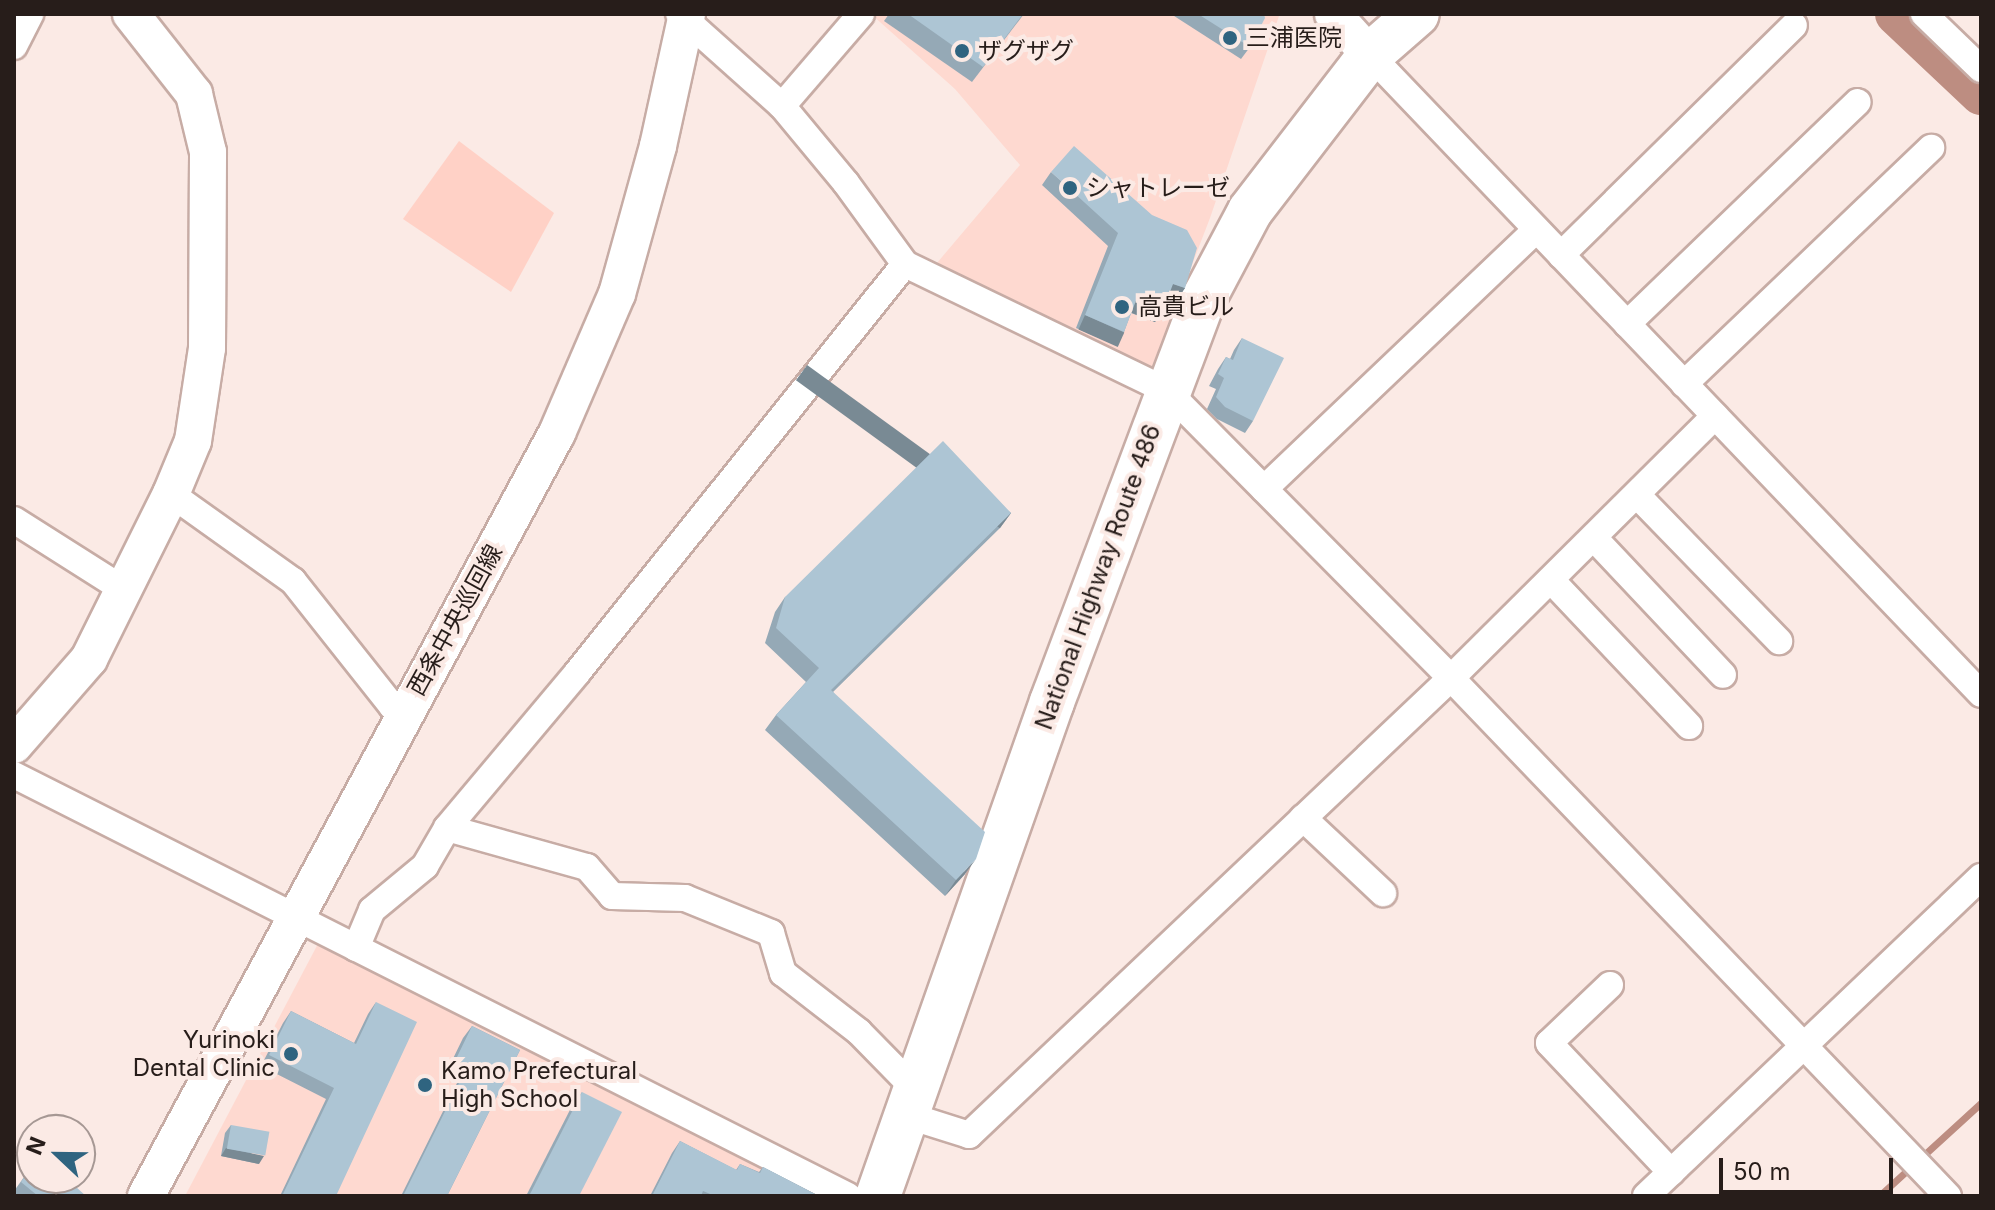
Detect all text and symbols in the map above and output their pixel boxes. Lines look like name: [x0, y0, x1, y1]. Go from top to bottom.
place label: 三浦医院: [1246, 24, 1342, 52]
marker: 三浦医院: [1221, 29, 1239, 47]
place label: ザグザグ: [978, 37, 1074, 65]
marker: ザグザグ: [953, 42, 971, 60]
place label: シャトレーゼ: [1086, 174, 1230, 202]
marker: シャトレーゼ: [1061, 179, 1079, 197]
place label: 高貴ビル: [1138, 293, 1234, 321]
marker: 高貴ビル: [1113, 298, 1131, 316]
street label: National Highway Route 486: [1029, 420, 1167, 734]
street label: 西条中央巡回線: [402, 540, 508, 700]
place label: Yurinoki Dental Clinic: [133, 1026, 275, 1082]
marker: Yurinoki Dental Clinic: [282, 1045, 300, 1063]
place label: Kamo Prefectural High School: [441, 1057, 637, 1113]
marker: Kamo Prefectural High School: [416, 1076, 434, 1094]
north arrow: [16, 1114, 96, 1194]
text: N: [20, 1133, 51, 1158]
scale bar: [1723, 1142, 1897, 1192]
text: 50 m: [1733, 1157, 1791, 1186]

